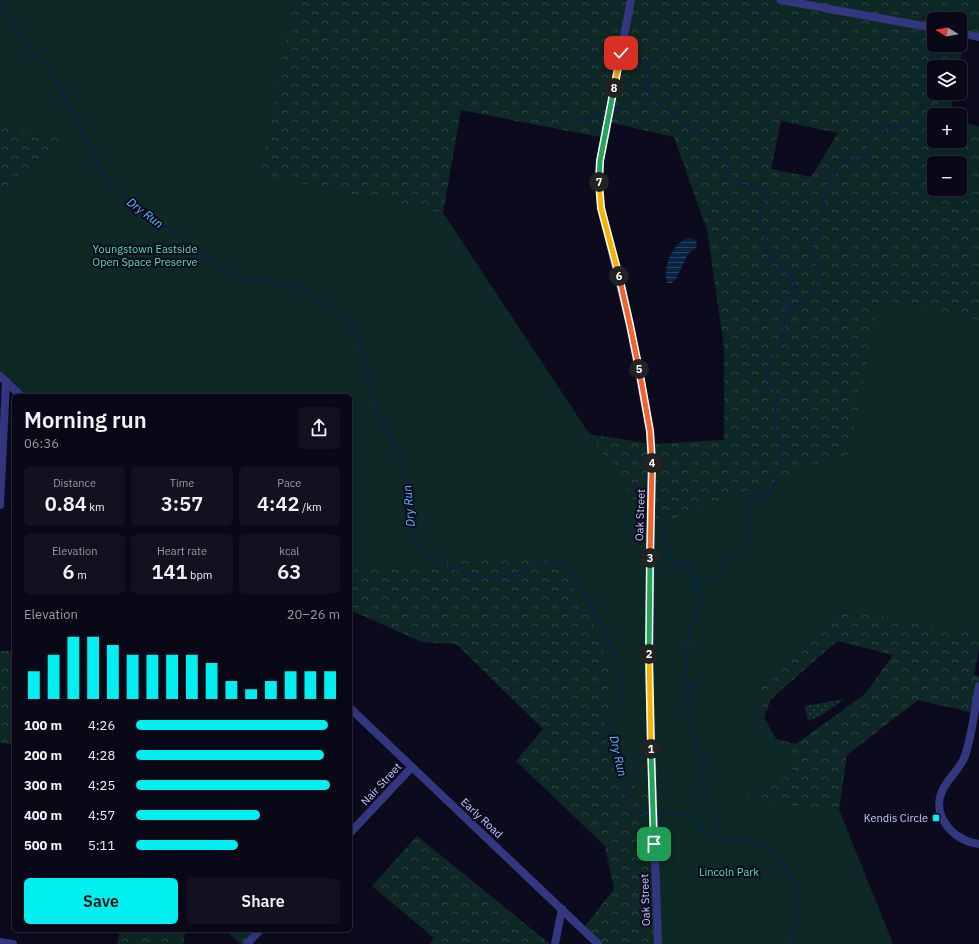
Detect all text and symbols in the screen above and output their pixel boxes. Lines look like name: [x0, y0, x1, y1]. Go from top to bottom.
north arrow: [927, 12, 967, 52]
map controls: [927, 12, 967, 196]
pin: [604, 36, 638, 70]
icon: check: [610, 42, 632, 64]
button: layers: [927, 60, 967, 100]
pin: 8: [604, 78, 624, 98]
text: 8: [611, 81, 617, 95]
button: +: [927, 108, 967, 148]
button: −: [927, 156, 967, 196]
pin: 7: [589, 172, 609, 192]
text: 7: [596, 175, 602, 189]
water label: Dry Run: [124, 194, 167, 231]
park label: Youngstown Eastside Open Space Preserve: [92, 242, 198, 269]
pin: 6: [609, 266, 629, 286]
text: 6: [616, 269, 622, 283]
pin: 5: [629, 359, 649, 379]
text: 5: [636, 362, 642, 376]
text: Morning run: [24, 405, 147, 434]
button: share: [298, 407, 340, 449]
text: 06:36: [24, 435, 59, 452]
pin: 4: [642, 453, 662, 473]
text: 4: [649, 456, 655, 470]
text: Distance: [53, 476, 96, 490]
text: Time: [170, 476, 194, 490]
text: Pace: [277, 476, 301, 490]
water label: Dry Run: [399, 484, 418, 527]
street label: Oak Street: [632, 489, 648, 541]
text: 0.84: [45, 490, 87, 517]
text: 3:57: [161, 490, 203, 517]
text: 4:42: [257, 490, 299, 517]
text: km: [87, 500, 105, 514]
text: /km: [299, 500, 322, 514]
text: Elevation: [52, 544, 97, 558]
text: Heart rate: [157, 544, 207, 558]
text: kcal: [279, 544, 299, 558]
pin: 3: [640, 548, 660, 568]
text: 3: [647, 551, 653, 565]
text: 6: [63, 558, 75, 585]
text: 141: [152, 558, 188, 585]
text: 63: [277, 558, 301, 585]
text: m: [75, 568, 87, 582]
text: bpm: [188, 568, 212, 582]
text: Elevation: [24, 606, 78, 623]
text: 20–26 m: [287, 606, 340, 623]
pin: 2: [639, 644, 659, 664]
text: 2: [646, 647, 652, 661]
text: 100 m: [24, 717, 62, 734]
text: 4:26: [88, 717, 115, 734]
water label: Dry Run: [606, 734, 631, 778]
pin: 1: [641, 739, 661, 759]
text: 1: [648, 742, 654, 756]
text: 200 m: [24, 747, 62, 764]
text: 4:28: [88, 747, 115, 764]
street label: Nair Street: [358, 760, 404, 808]
text: 300 m: [24, 777, 62, 794]
text: 4:25: [88, 777, 115, 794]
street label: Early Road: [458, 795, 506, 841]
text: 400 m: [24, 807, 62, 824]
text: 4:57: [88, 807, 115, 824]
place label: Kendis Circle: [864, 811, 928, 825]
marker: Kendis Circle: [931, 813, 941, 823]
pin: [637, 827, 671, 861]
icon: arrive: [643, 833, 665, 855]
text: 500 m: [24, 837, 62, 854]
text: 5:11: [88, 837, 115, 854]
park label: Lincoln Park: [699, 865, 759, 879]
street label: Oak Street: [637, 874, 653, 926]
button: Save: [24, 878, 178, 924]
button: Share: [186, 878, 340, 924]

